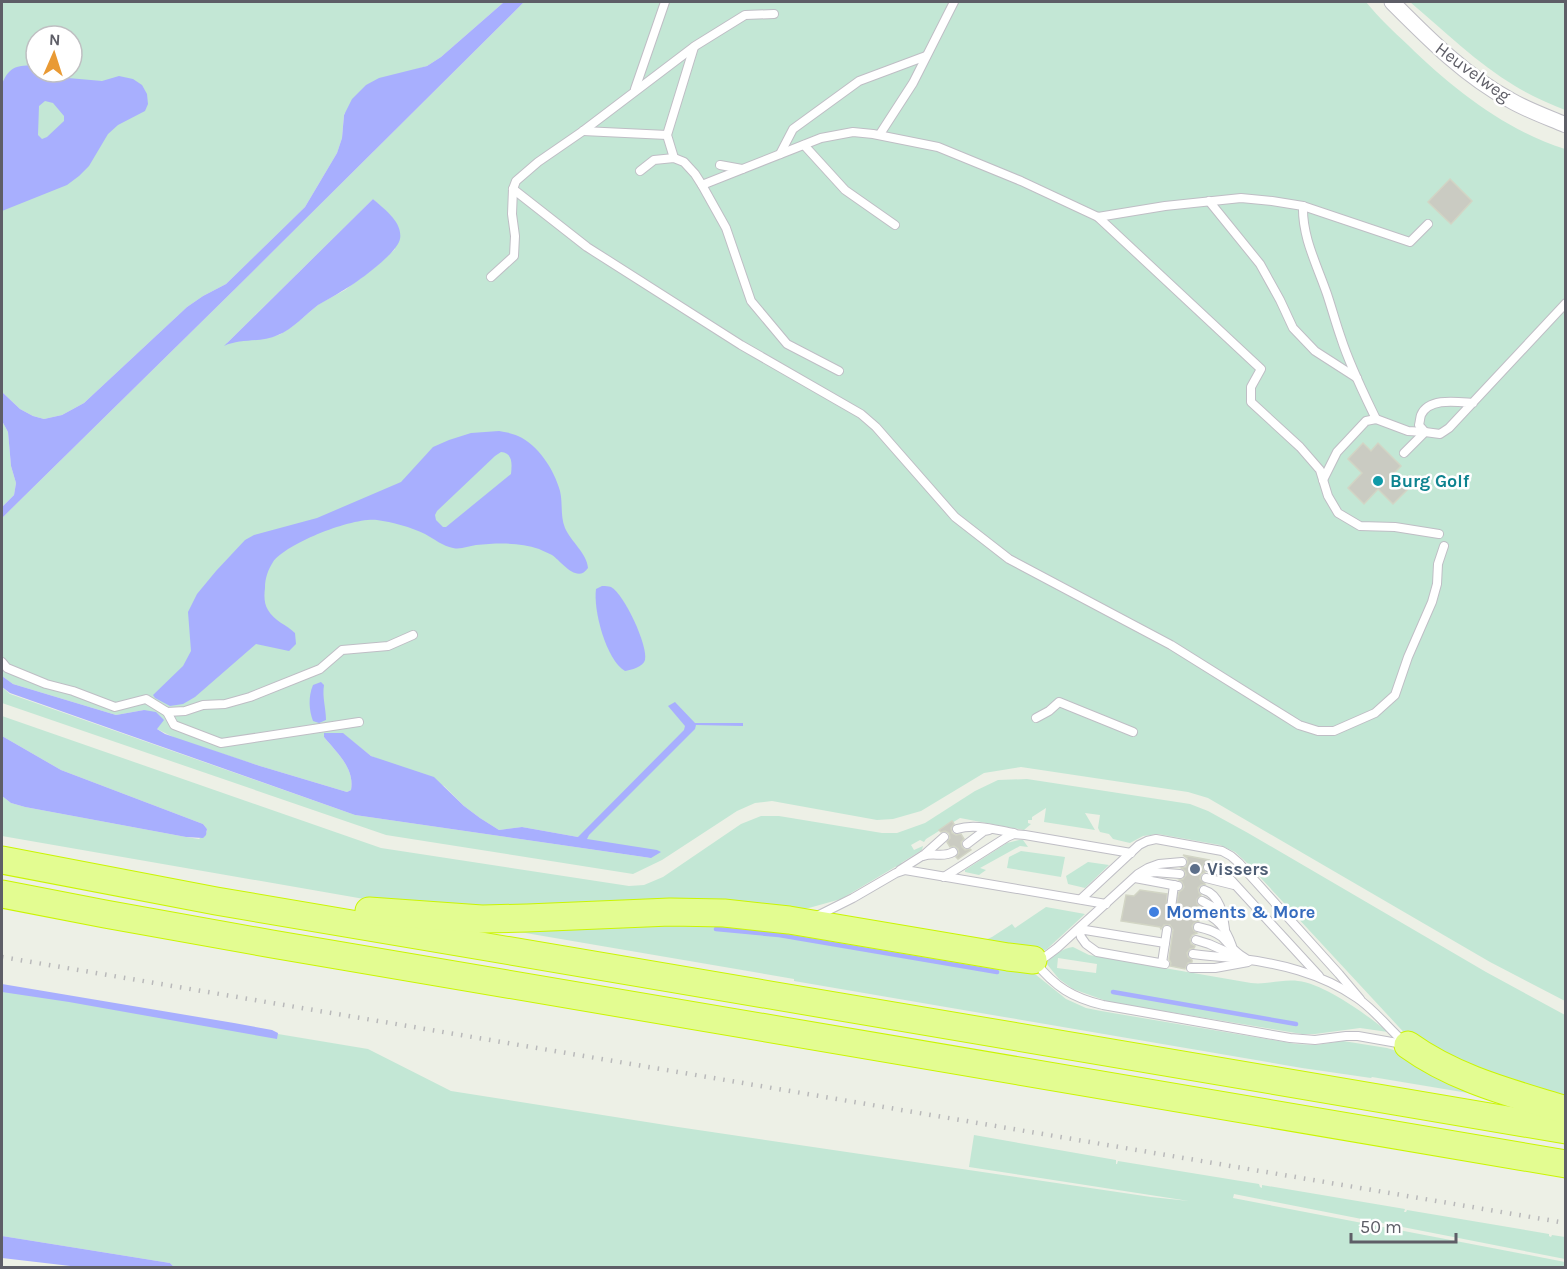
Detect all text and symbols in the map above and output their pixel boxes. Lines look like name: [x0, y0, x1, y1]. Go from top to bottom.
north arrow: [24, 24, 84, 84]
text: N: [49, 30, 61, 49]
street label: Heuvelweg: [1431, 37, 1515, 107]
place label: Burg Golf: [1390, 470, 1470, 492]
marker: Burg Golf: [1371, 474, 1385, 488]
place label: Vissers: [1207, 858, 1269, 880]
marker: Vissers: [1188, 862, 1202, 876]
place label: Moments & More: [1166, 901, 1315, 923]
marker: Moments & More: [1147, 905, 1161, 919]
scale bar: [1351, 1206, 1456, 1244]
text: 50 m: [1360, 1216, 1402, 1238]

